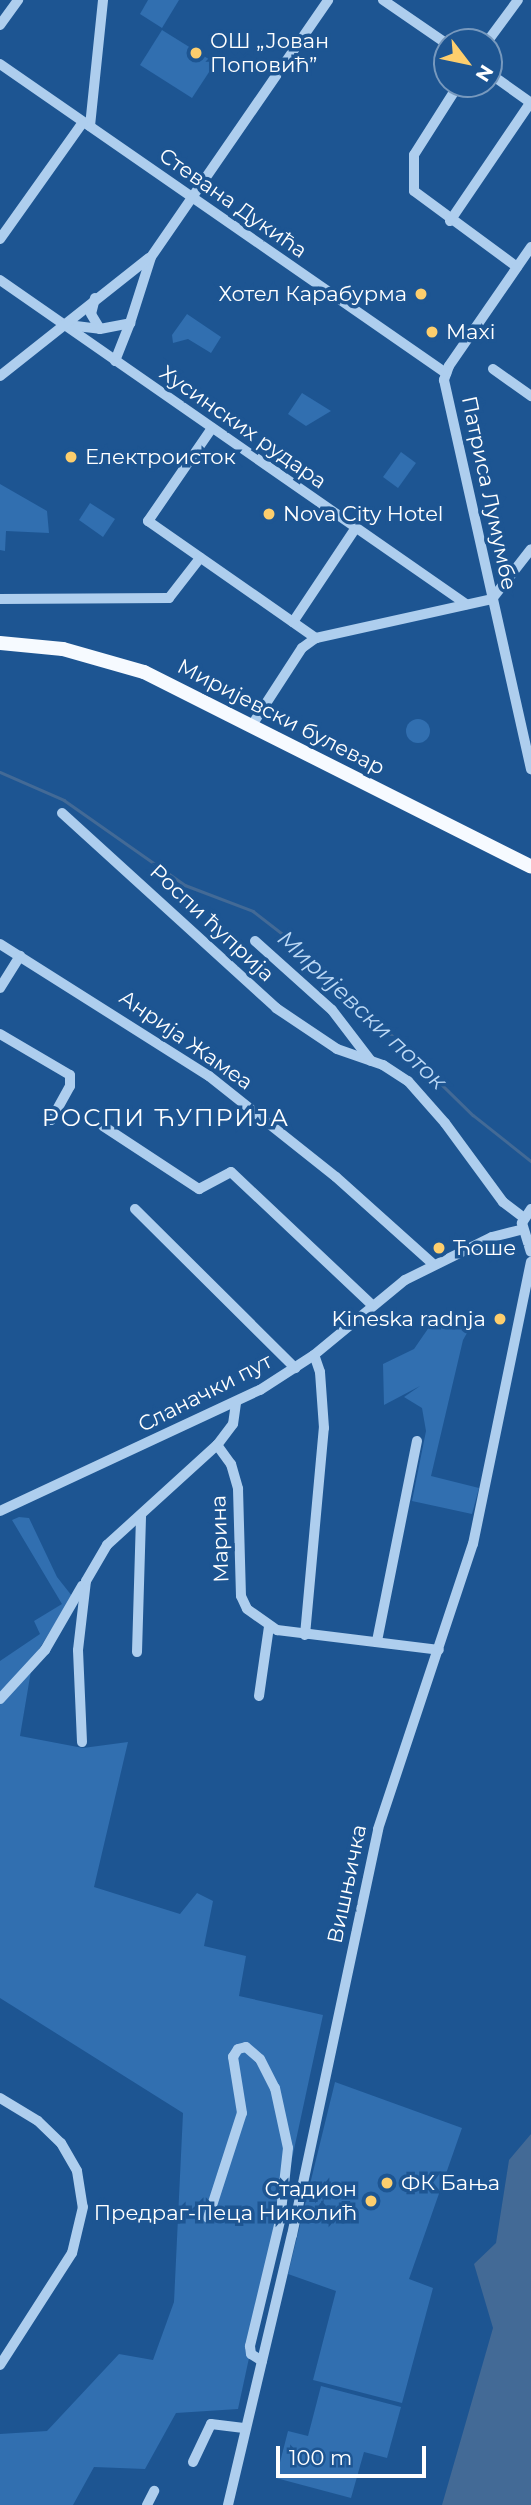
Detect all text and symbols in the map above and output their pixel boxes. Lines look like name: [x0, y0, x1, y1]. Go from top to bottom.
place label: ОШ „Јован Поповић”: [210, 28, 329, 78]
north arrow: [433, 28, 503, 98]
marker: ОШ „Јован Поповић”: [188, 45, 204, 61]
text: N: [471, 61, 498, 86]
street label: Стевана Дукића: [154, 143, 312, 263]
place label: Хотел Карабурма: [218, 281, 407, 307]
marker: Хотел Карабурма: [413, 286, 429, 302]
place label: Maxi: [446, 319, 495, 345]
marker: Maxi: [424, 324, 440, 340]
street label: Хусинских рудара: [155, 360, 331, 494]
street label: Патриса Лумумбе: [456, 394, 522, 592]
place label: Електроисток: [85, 444, 236, 470]
marker: Електроисток: [63, 449, 79, 465]
place label: Nova City Hotel: [283, 501, 444, 527]
marker: Nova City Hotel: [261, 506, 277, 522]
street label: Миријевски булевар: [173, 654, 389, 780]
street label: Роспи ћуприја: [145, 859, 279, 987]
water label: Миријевски поток: [272, 925, 452, 1095]
street label: Анрија Жамеа: [115, 985, 257, 1095]
district label: РОСПИ ЋУПРИЈА: [43, 1104, 289, 1132]
place label: Ћоше: [453, 1235, 516, 1261]
marker: Ћоше: [431, 1240, 447, 1256]
place label: Kineska radnja: [332, 1306, 486, 1332]
marker: Kineska radnja: [492, 1311, 508, 1327]
street label: Сланачки пут: [134, 1348, 276, 1438]
street label: Марина: [206, 1495, 234, 1583]
street label: Вишњичка: [322, 1822, 372, 1946]
place label: ФК Бања: [401, 2170, 500, 2196]
marker: ФК Бања: [379, 2175, 395, 2191]
place label: Стадион Предраг-Пеца Николић: [94, 2176, 357, 2226]
marker: Стадион Предраг-Пеца Николић: [363, 2193, 379, 2209]
scale bar: [279, 2432, 430, 2476]
text: 100 m: [289, 2445, 352, 2470]

